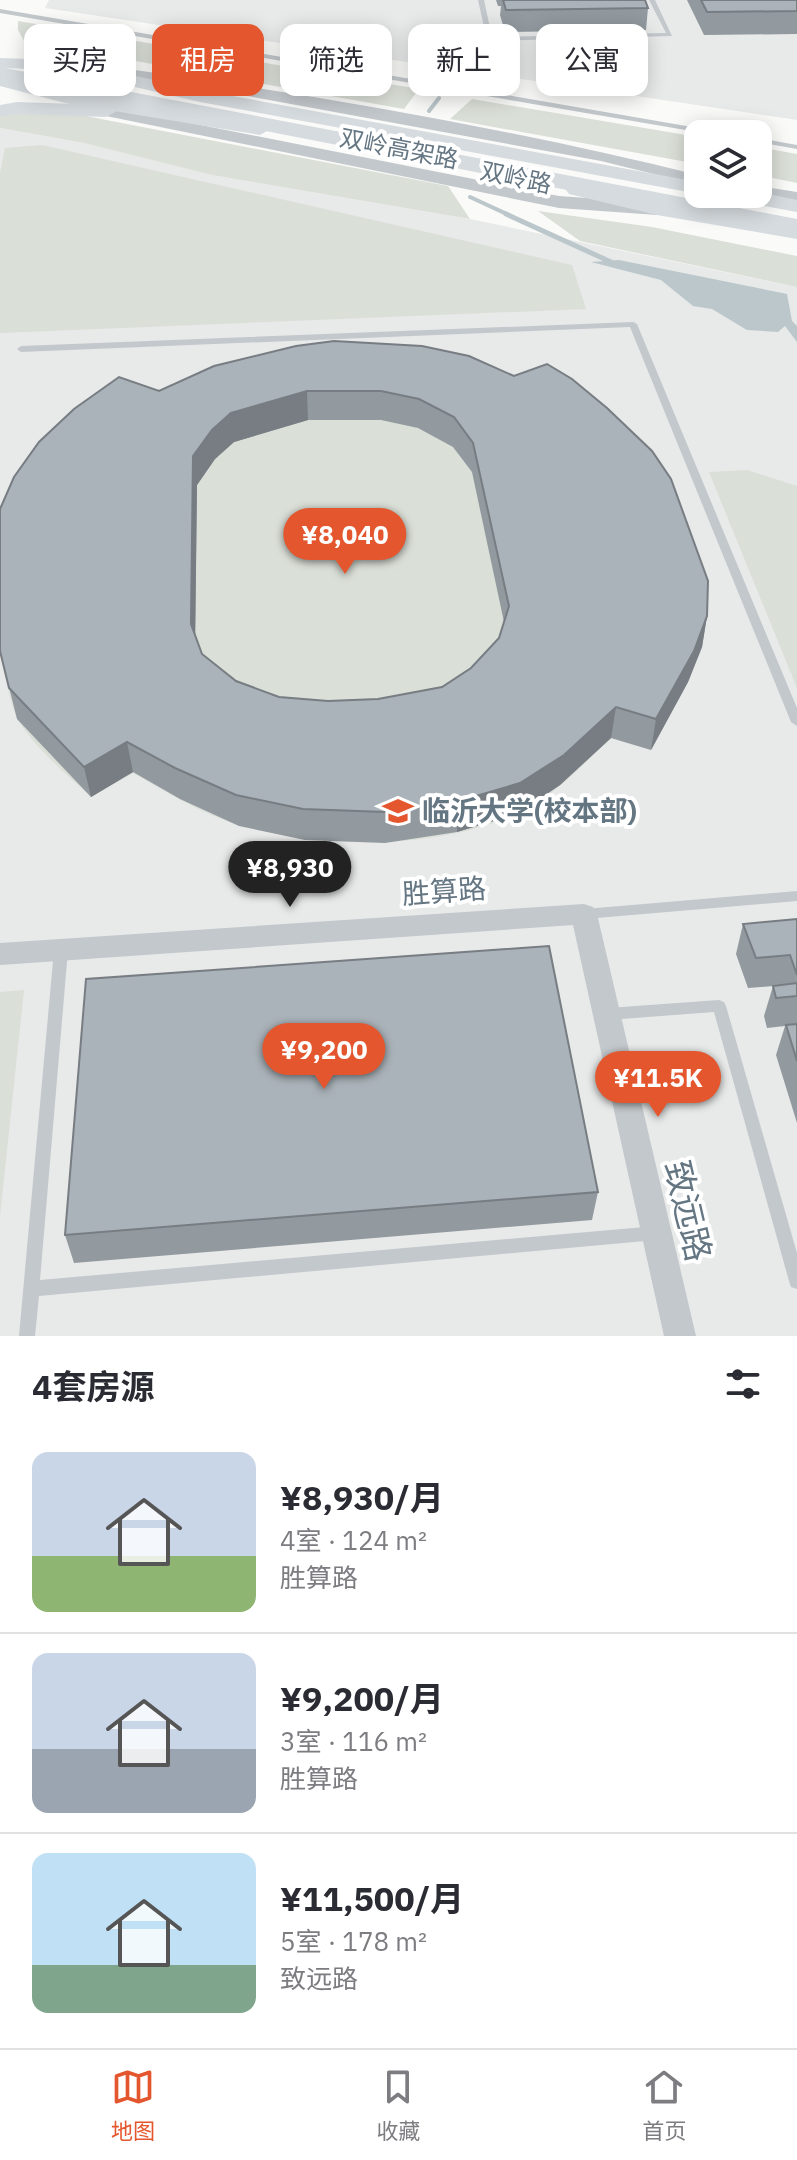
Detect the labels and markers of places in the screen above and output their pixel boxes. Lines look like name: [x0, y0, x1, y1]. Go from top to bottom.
pin: ¥8,040: [280, 508, 410, 576]
place label: 临沂大学(校本部): [422, 792, 637, 829]
school or university icon: 临沂大学(校本部): [381, 794, 415, 828]
pin: ¥8,930: [225, 841, 355, 909]
pin: ¥9,200: [259, 1023, 389, 1091]
pin: ¥11.5K: [593, 1051, 723, 1119]

